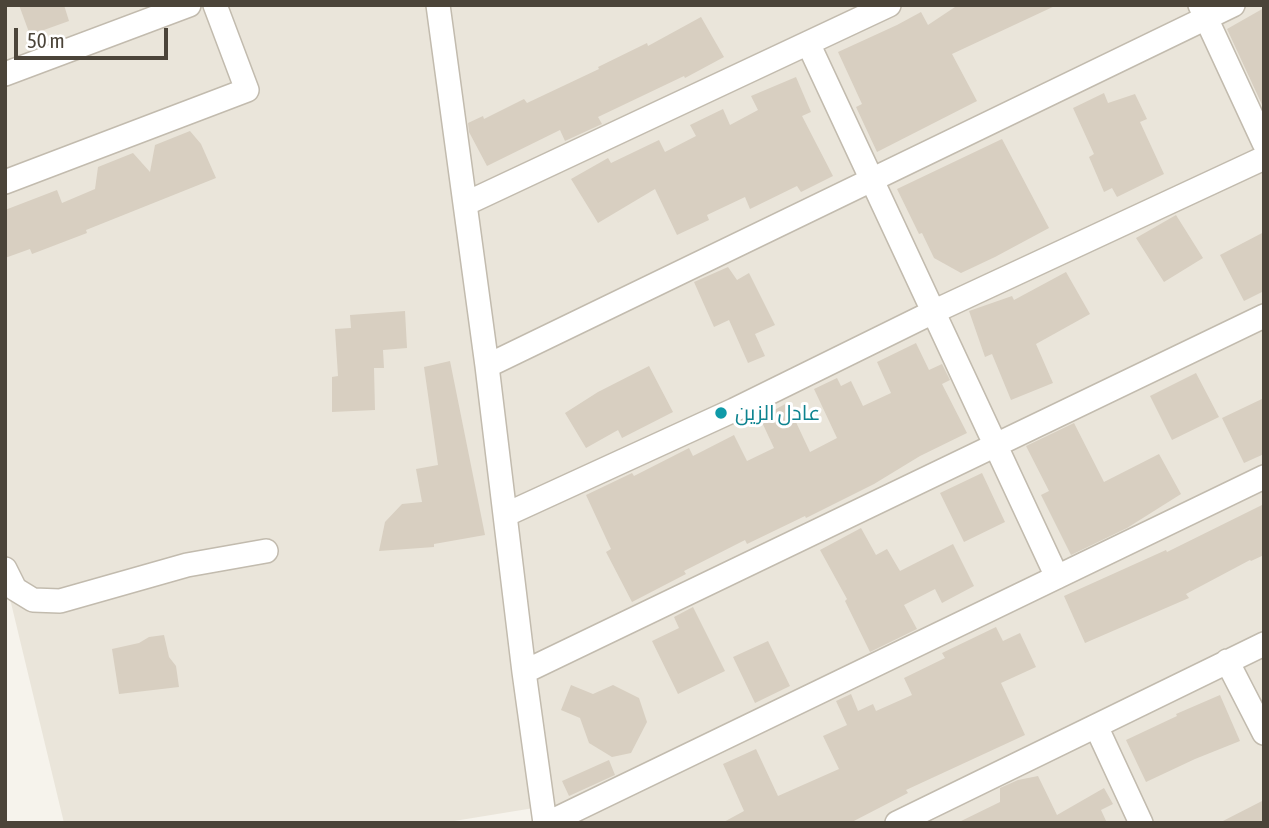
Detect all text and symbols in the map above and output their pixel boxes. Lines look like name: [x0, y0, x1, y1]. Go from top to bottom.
scale bar: [18, 14, 172, 58]
text: 50 m: [27, 28, 65, 52]
place label: عادل الزين: [735, 400, 820, 426]
marker: عادل الزين: [713, 405, 729, 421]

